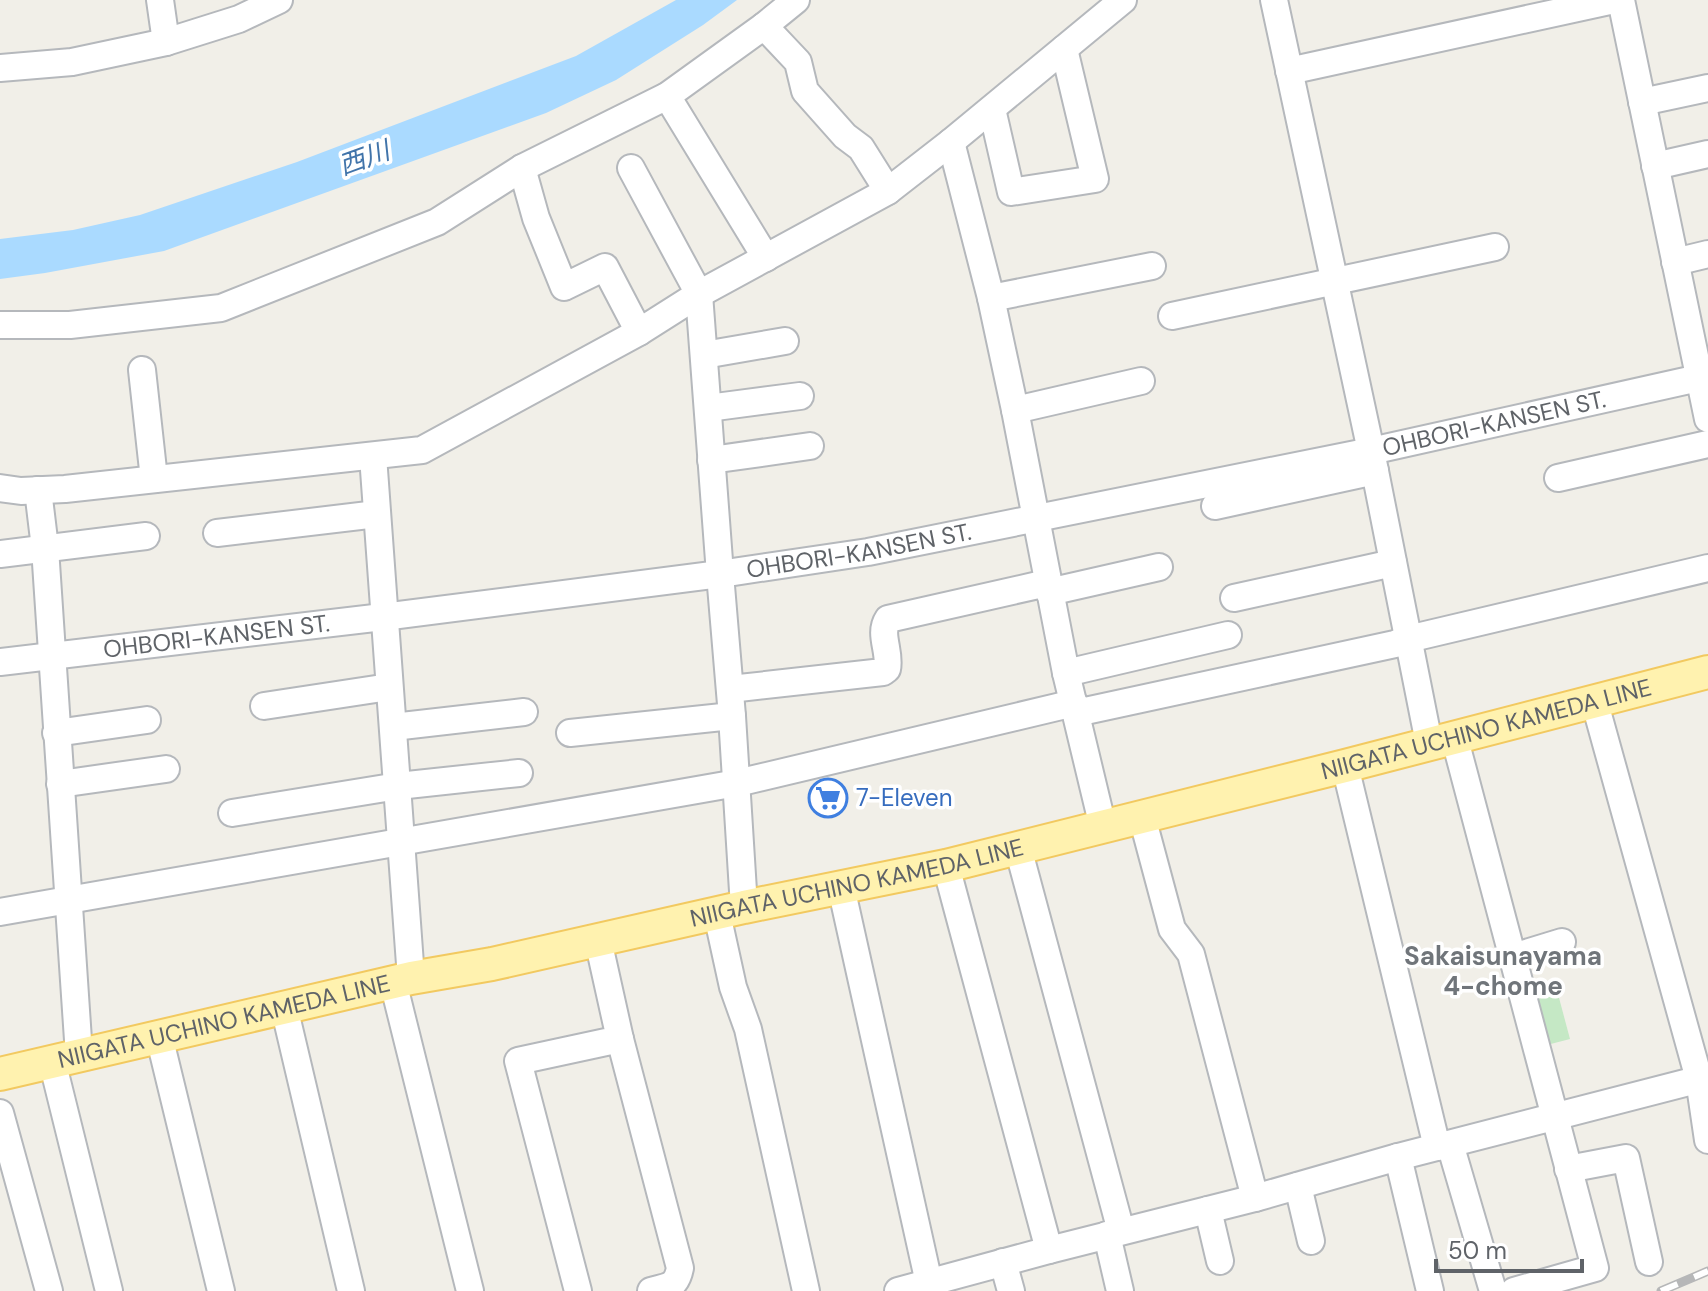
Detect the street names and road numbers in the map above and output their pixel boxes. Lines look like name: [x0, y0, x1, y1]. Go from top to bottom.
street label: OHBORI-KANSEN ST.: [1379, 383, 1608, 463]
street label: OHBORI-KANSEN ST.: [744, 516, 974, 585]
street label: OHBORI-KANSEN ST.: [102, 607, 331, 665]
street label: NIIGATA UCHINO KAMEDA LINE: [1318, 671, 1655, 786]
street label: NIIGATA UCHINO KAMEDA LINE: [687, 831, 1027, 934]
street label: NIIGATA UCHINO KAMEDA LINE: [55, 967, 393, 1075]

